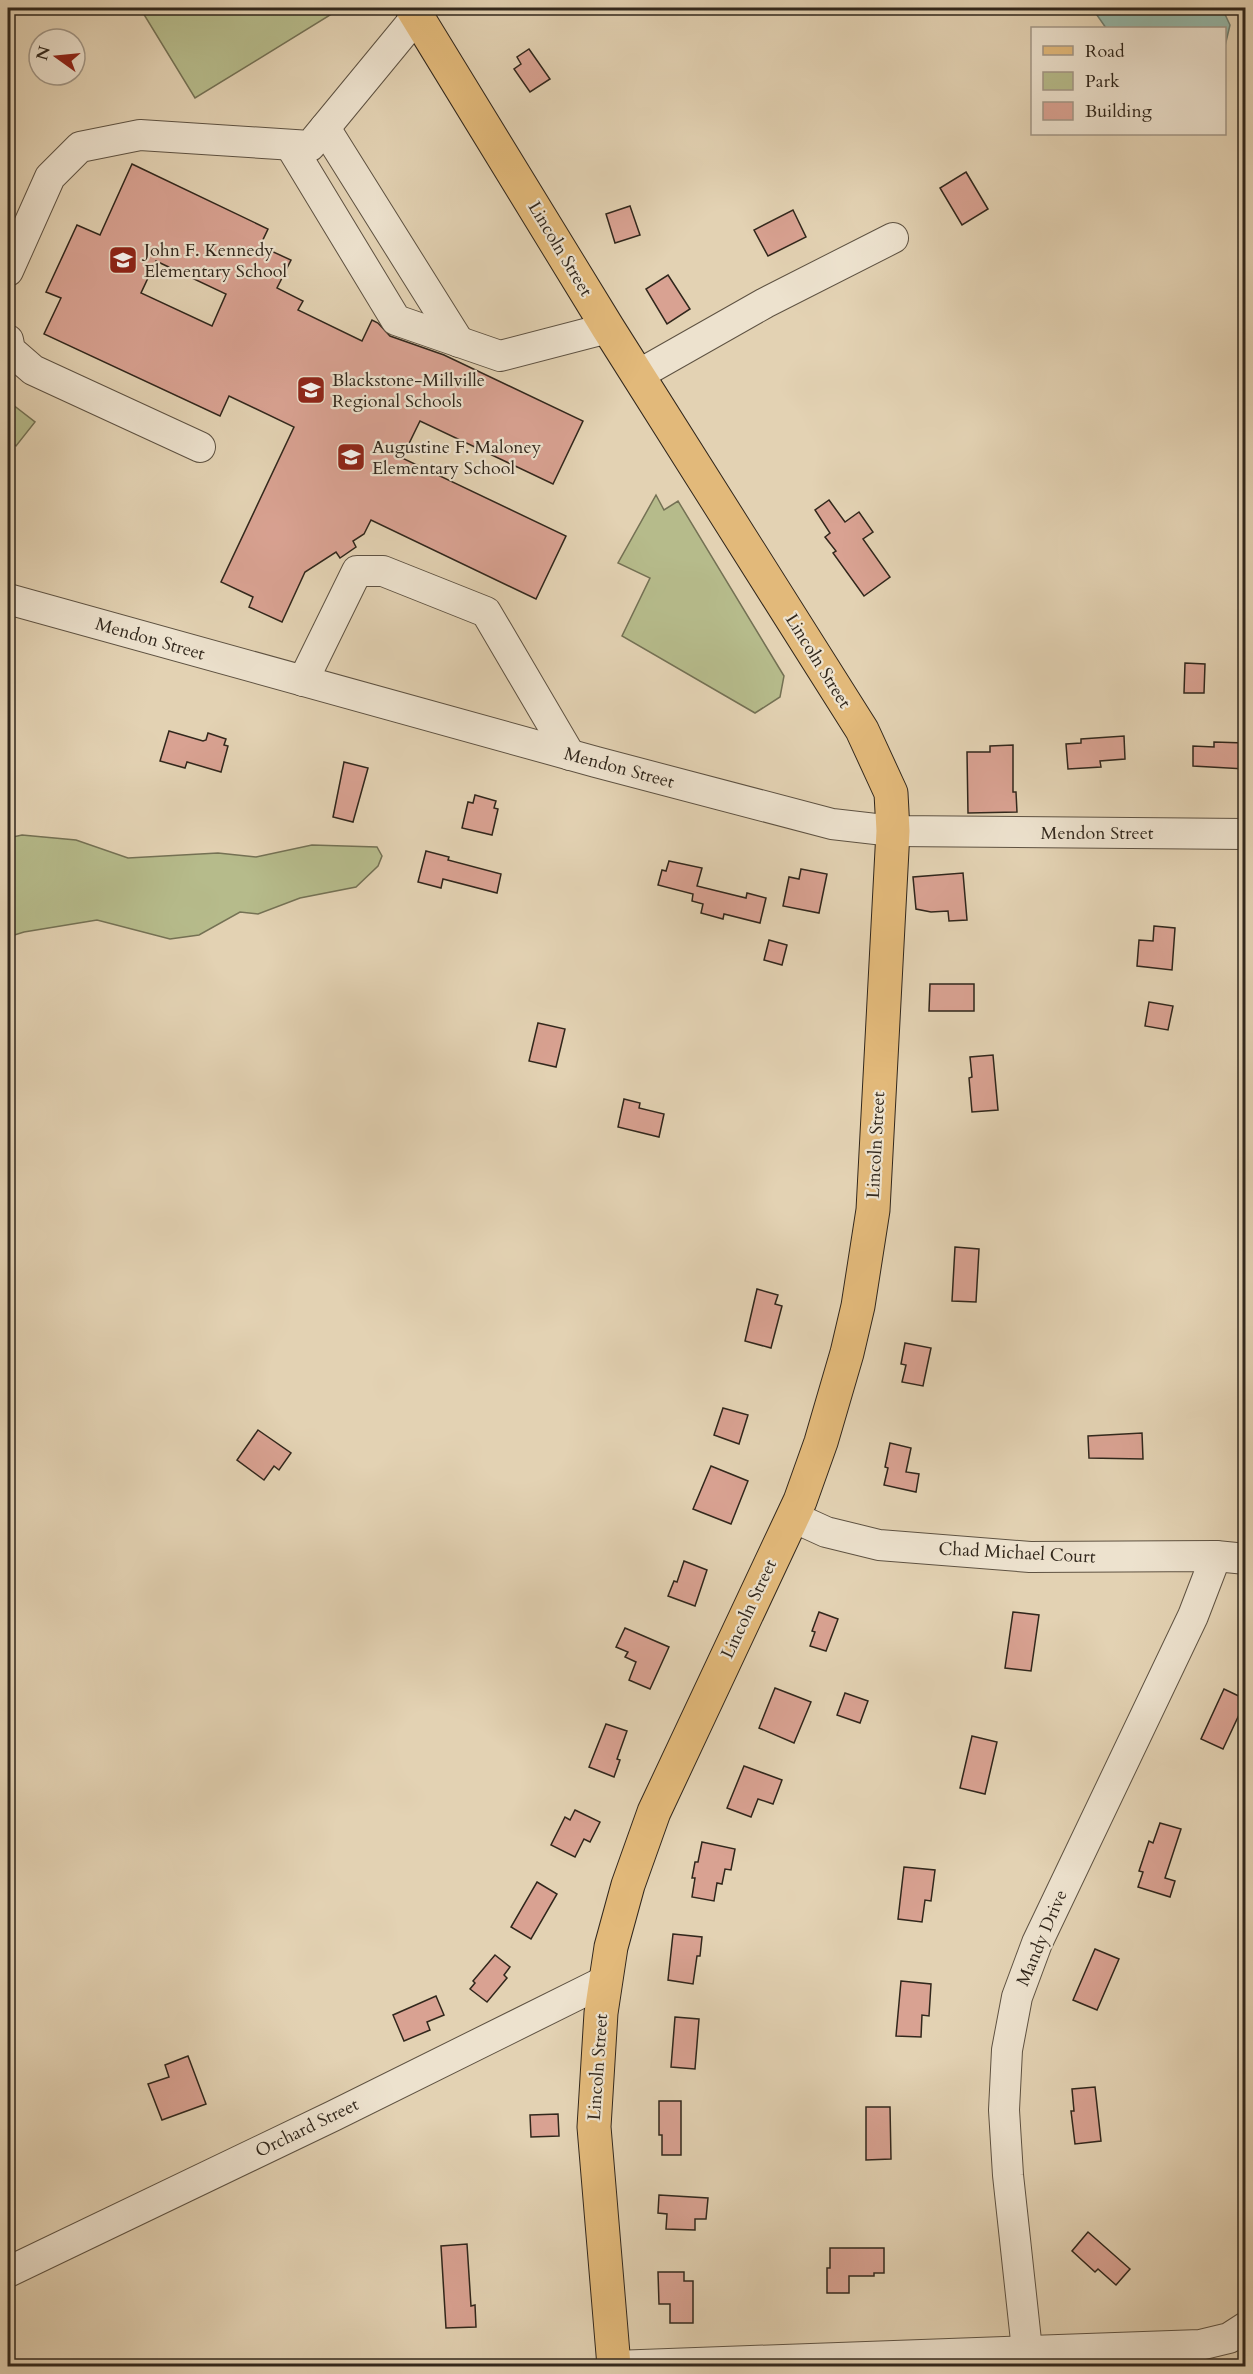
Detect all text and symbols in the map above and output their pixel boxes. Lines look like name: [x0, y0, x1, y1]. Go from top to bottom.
north arrow: [27, 27, 87, 87]
legend: [1031, 27, 1226, 135]
text: Road: [1085, 39, 1125, 64]
text: N: [31, 44, 56, 63]
text: Park: [1085, 69, 1120, 94]
text: Building: [1085, 99, 1153, 124]
street label: Lincoln Street: [522, 197, 598, 302]
place label: John F. Kennedy Elementary School: [141, 238, 287, 284]
school or university icon: John F. Kennedy Elementary School: [107, 244, 139, 276]
place label: Blackstone-Millville Regional Schools: [332, 368, 485, 414]
school or university icon: Blackstone-Millville Regional Schools: [295, 374, 327, 406]
place label: Augustine F. Maloney Elementary School: [372, 435, 542, 481]
school or university icon: Augustine F. Maloney Elementary School: [335, 441, 367, 473]
street label: Lincoln Street: [779, 609, 857, 713]
street label: Mendon Street: [92, 611, 208, 667]
street label: Mendon Street: [561, 741, 677, 795]
street label: Mendon Street: [1040, 821, 1154, 846]
street label: Lincoln Street: [861, 1091, 891, 1199]
street label: Chad Michael Court: [938, 1536, 1096, 1570]
street label: Lincoln Street: [715, 1555, 783, 1663]
street label: Mandy Drive: [1010, 1886, 1074, 1990]
street label: Lincoln Street: [582, 2012, 614, 2121]
street label: Orchard Street: [251, 2092, 363, 2164]

